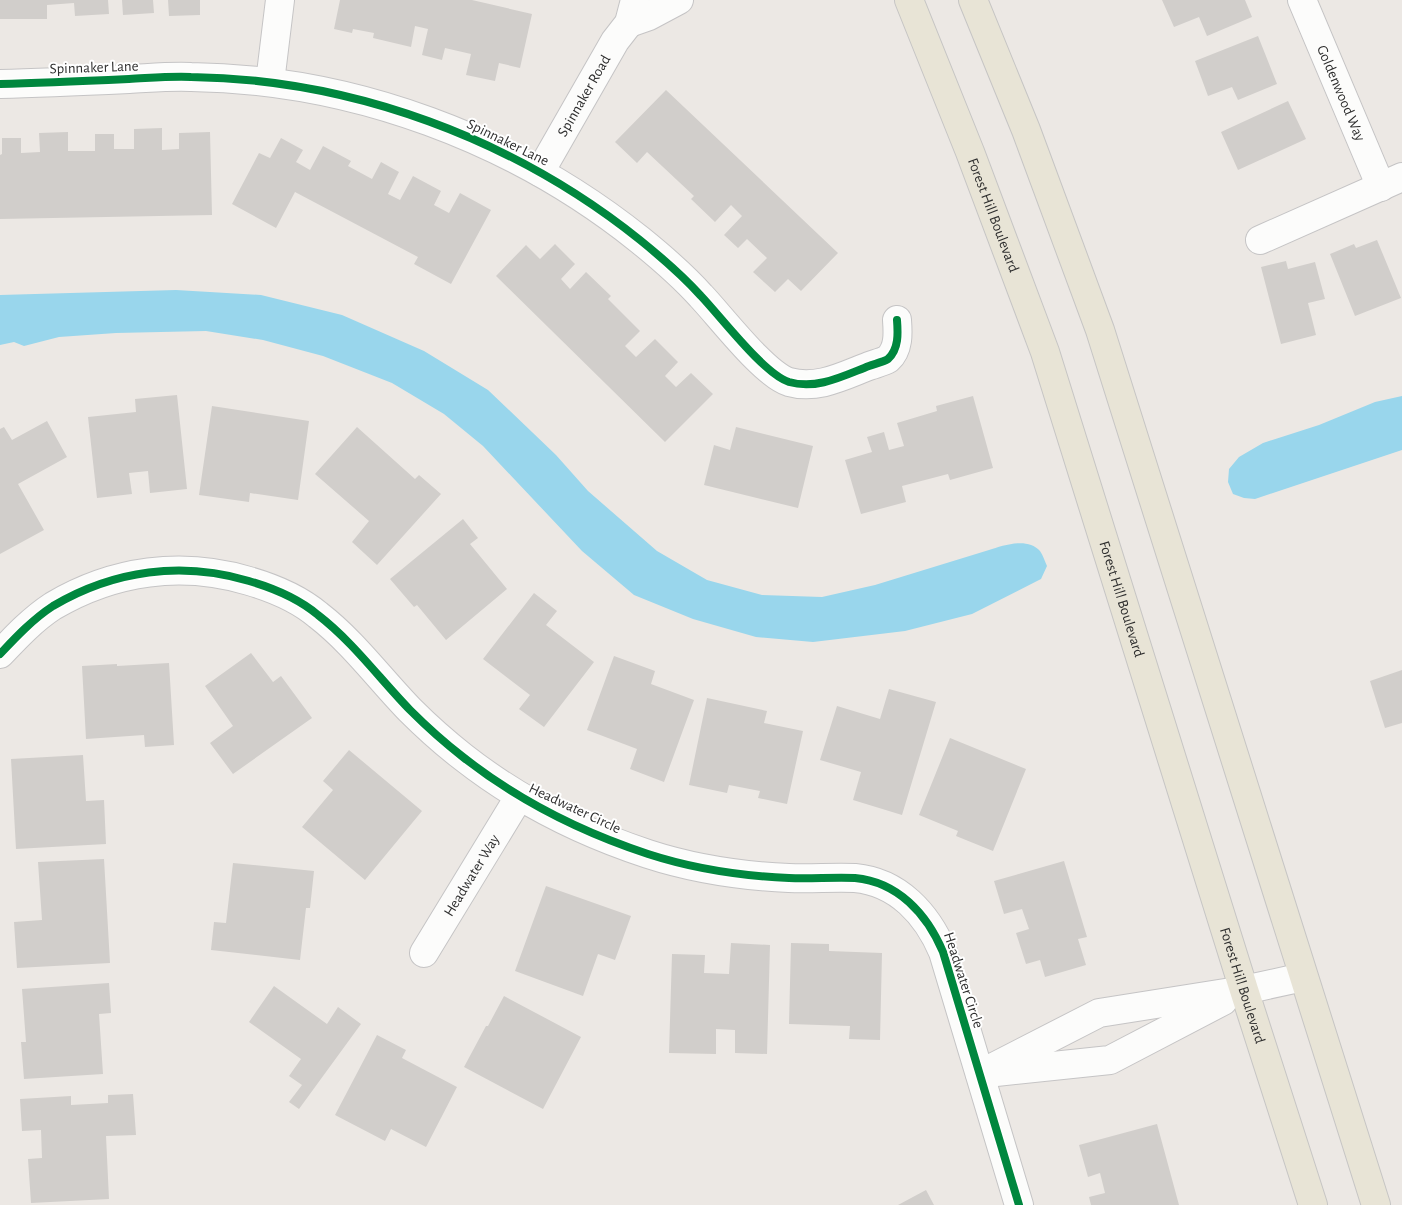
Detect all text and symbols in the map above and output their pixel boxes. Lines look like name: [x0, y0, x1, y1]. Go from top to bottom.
street label: Goldenwood Way: [1314, 43, 1368, 144]
street label: Spinnaker Road: [555, 52, 613, 139]
street label: Spinnaker Lane: [49, 58, 139, 77]
street label: Spinnaker Lane: [464, 116, 551, 169]
street label: Forest Hill Boulevard: [965, 156, 1021, 274]
street label: Forest Hill Boulevard: [1096, 539, 1147, 659]
street label: Headwater Circle: [526, 781, 623, 836]
street label: Headwater Way: [441, 831, 503, 919]
street label: Forest Hill Boulevard: [1217, 926, 1268, 1046]
street label: Headwater Circle: [941, 930, 986, 1030]

